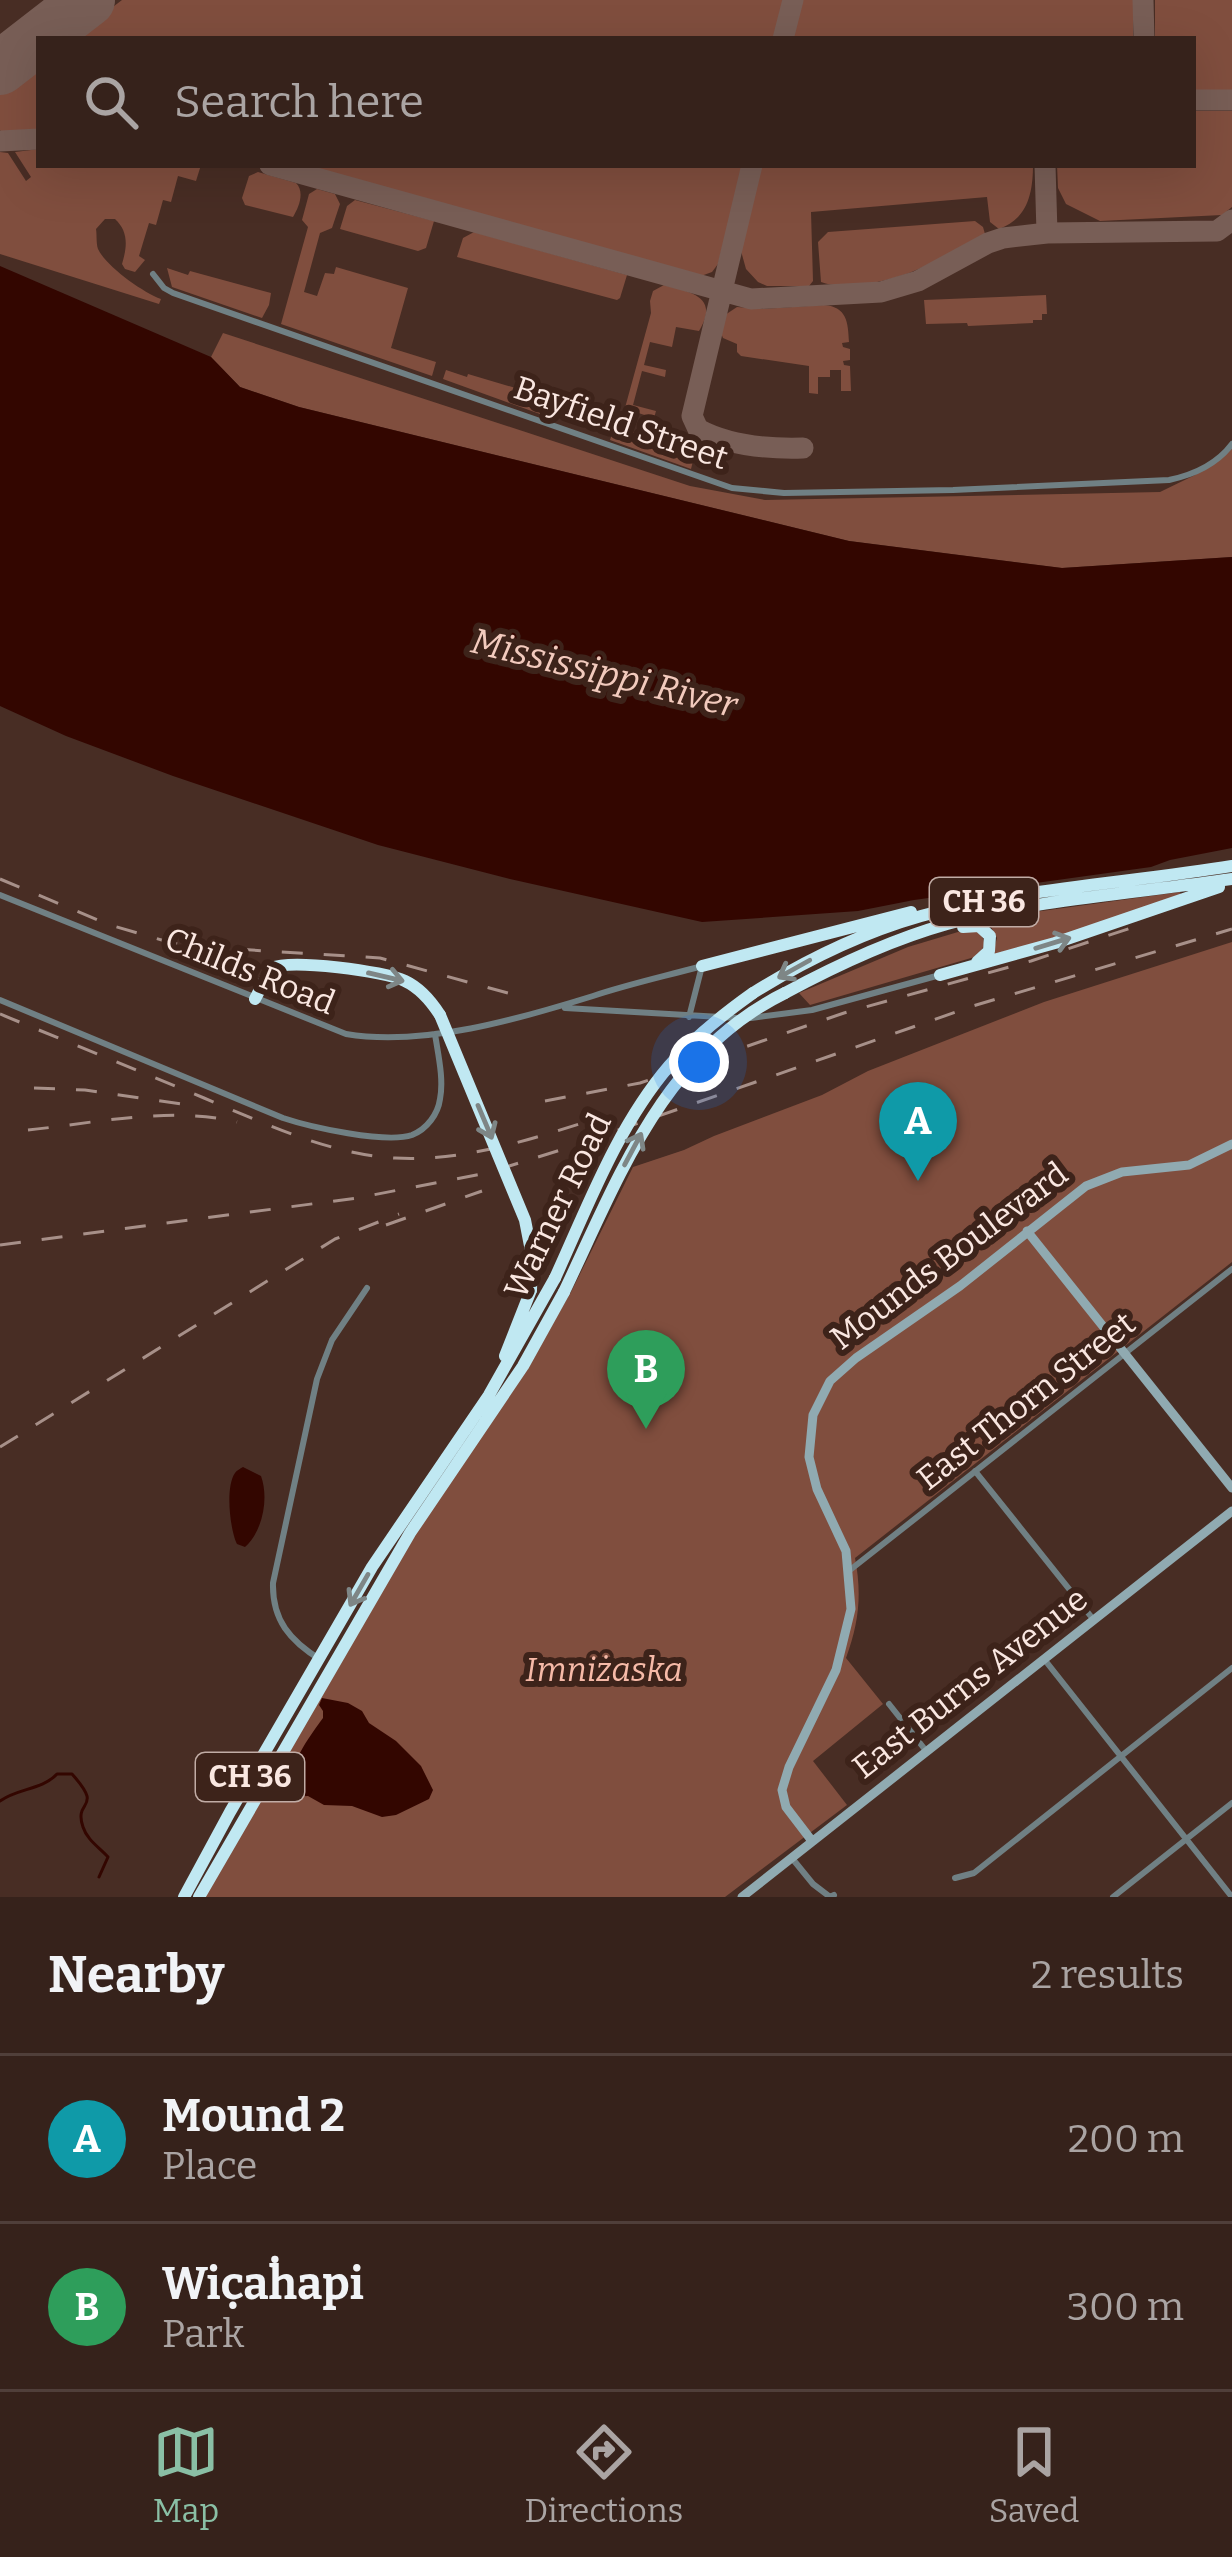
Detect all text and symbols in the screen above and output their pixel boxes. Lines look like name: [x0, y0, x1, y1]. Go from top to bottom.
search box: [36, 36, 1196, 168]
icon: search: [78, 69, 144, 135]
text: Search here: [174, 75, 424, 129]
street label: Bayfield Street: [509, 368, 733, 478]
water label: Mississippi River: [467, 619, 743, 728]
road number: CH 36: [930, 878, 1038, 926]
street label: Childs Road: [159, 919, 341, 1023]
one-way arrow: [1033, 931, 1071, 953]
one-way arrow: [777, 958, 812, 981]
one-way arrow: [367, 967, 405, 989]
your location: [669, 1032, 729, 1092]
pin: A: [879, 1082, 957, 1181]
one-way arrow: [476, 1103, 497, 1140]
street label: Warner Road: [496, 1107, 620, 1305]
one-way arrow: [622, 1132, 645, 1167]
street label: Mounds Boulevard: [823, 1154, 1075, 1358]
street label: East Thorn Street: [909, 1303, 1143, 1498]
pin: B: [607, 1330, 685, 1429]
one-way arrow: [346, 1572, 370, 1607]
street label: East Burns Avenue: [845, 1579, 1095, 1787]
park label: Imniżaska: [525, 1650, 683, 1690]
road number: CH 36: [196, 1753, 304, 1801]
text: Nearby: [48, 1944, 224, 2006]
text: 2 results: [1031, 1952, 1184, 1998]
text: Mound 2: [162, 2089, 345, 2143]
text: A: [73, 2116, 101, 2162]
text: 200 m: [1068, 2116, 1184, 2162]
text: Place: [162, 2143, 257, 2189]
text: Wic̣aḣapi: [162, 2257, 364, 2311]
text: B: [74, 2284, 100, 2330]
text: 300 m: [1067, 2284, 1184, 2330]
text: Park: [162, 2311, 244, 2357]
tab: Map: [153, 2419, 219, 2531]
tab: Directions: [525, 2419, 683, 2531]
tab: Saved: [989, 2419, 1079, 2531]

